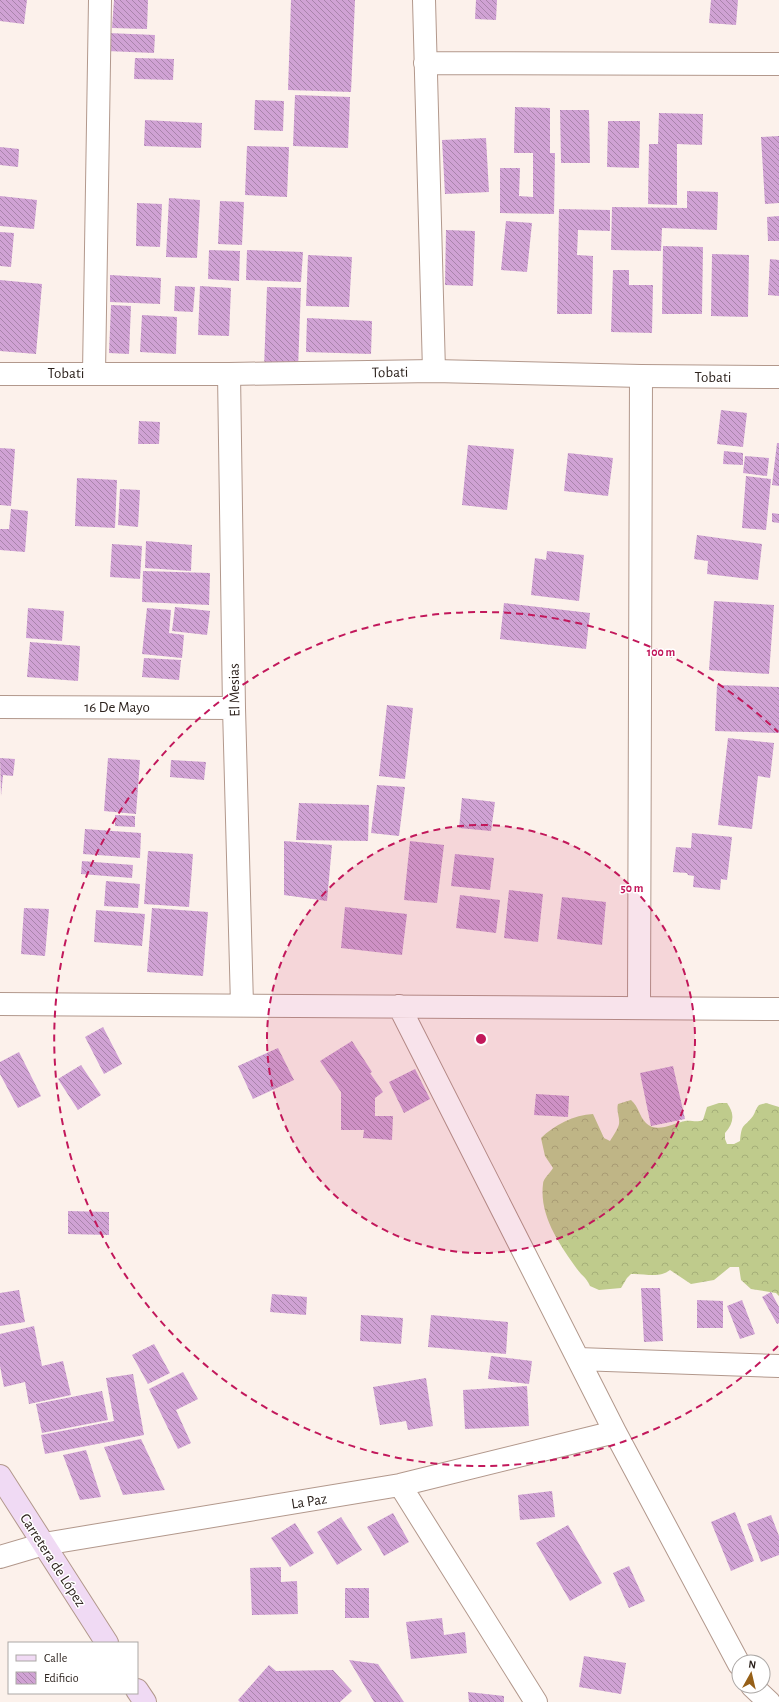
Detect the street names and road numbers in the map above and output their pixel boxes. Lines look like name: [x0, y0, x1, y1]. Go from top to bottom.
street label: Tobati: [371, 365, 409, 380]
street label: Tobati: [48, 366, 84, 381]
street label: Tobati: [695, 370, 731, 385]
street label: El Mesias: [227, 663, 242, 717]
street label: 16 De Mayo: [84, 700, 150, 715]
street label: La Paz: [290, 1491, 328, 1512]
street label: Carretera de López: [17, 1511, 88, 1610]

